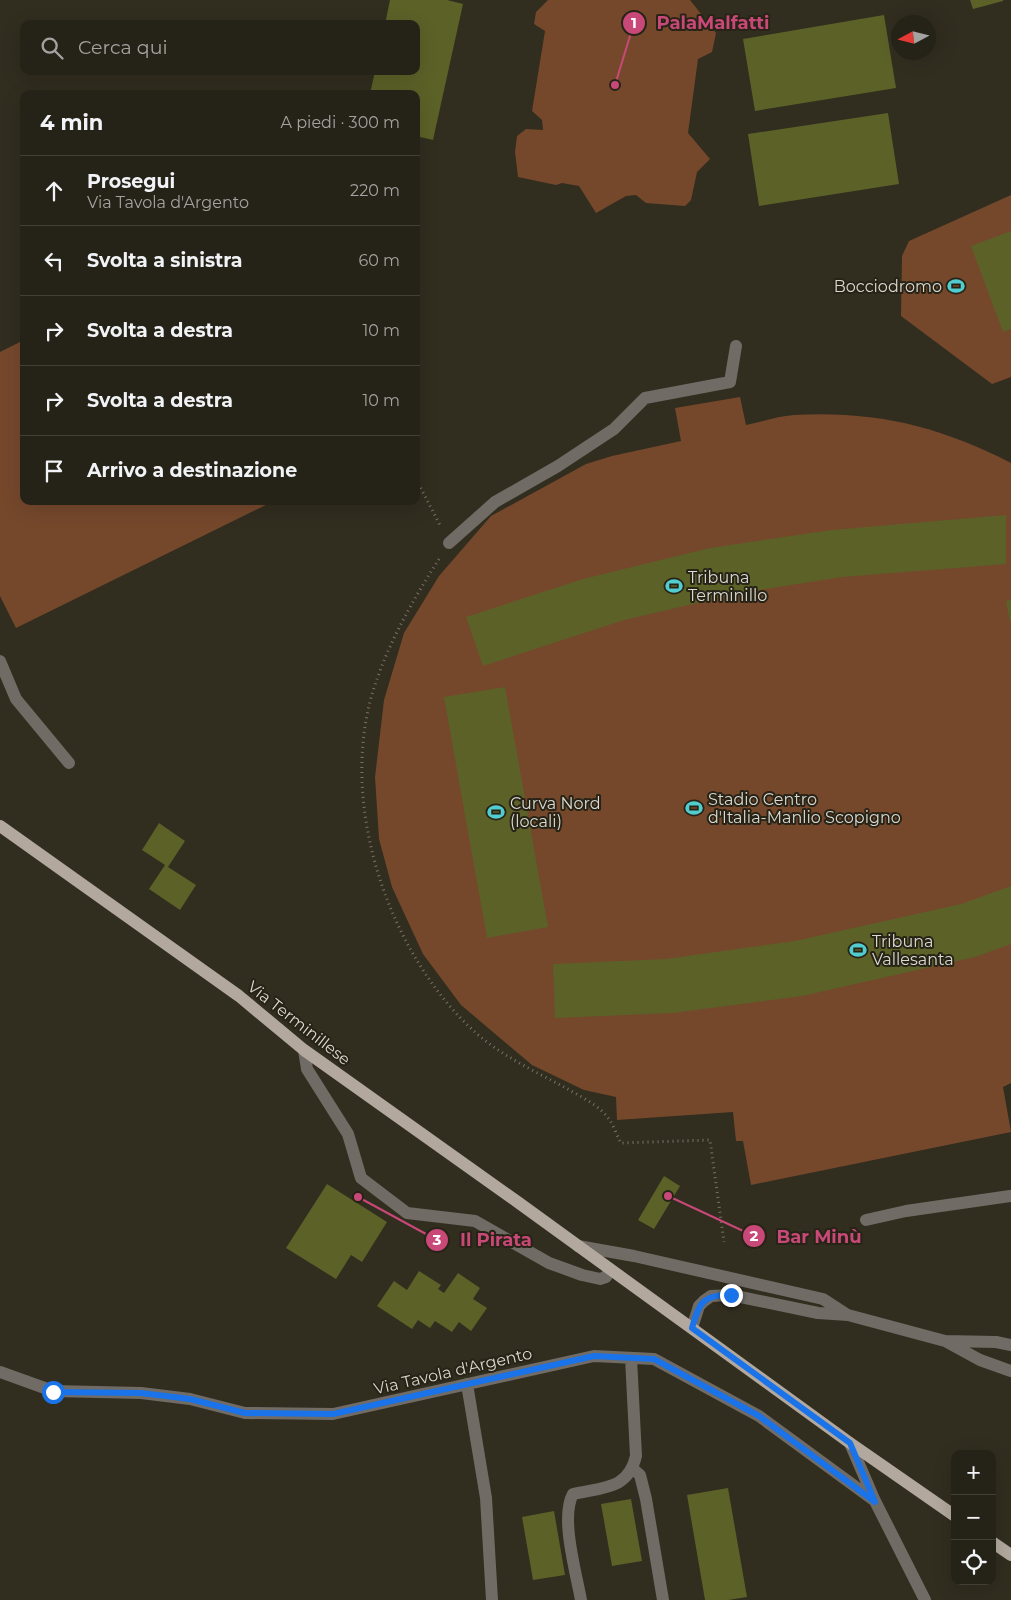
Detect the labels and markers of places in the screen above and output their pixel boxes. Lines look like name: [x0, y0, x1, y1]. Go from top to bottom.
callout: PalaMalfatti: [621, 6, 779, 39]
sports icon: Bocciodromo: [946, 276, 966, 296]
place label: Bocciodromo: [834, 277, 942, 296]
place label: Tribuna Terminillo: [688, 568, 767, 605]
sports icon: Tribuna Terminillo: [664, 576, 684, 596]
place label: Stadio Centro d'Italia-Manlio Scopigno: [708, 790, 901, 827]
place label: Curva Nord (locali): [510, 794, 601, 831]
sports icon: Stadio Centro d'Italia-Manlio Scopigno: [684, 798, 704, 818]
sports icon: Curva Nord (locali): [486, 802, 506, 822]
place label: Tribuna Vallesanta: [872, 932, 954, 969]
sports icon: Tribuna Vallesanta: [848, 940, 868, 960]
callout: Bar Minù: [741, 1220, 872, 1253]
callout: Il Pirata: [425, 1223, 541, 1256]

